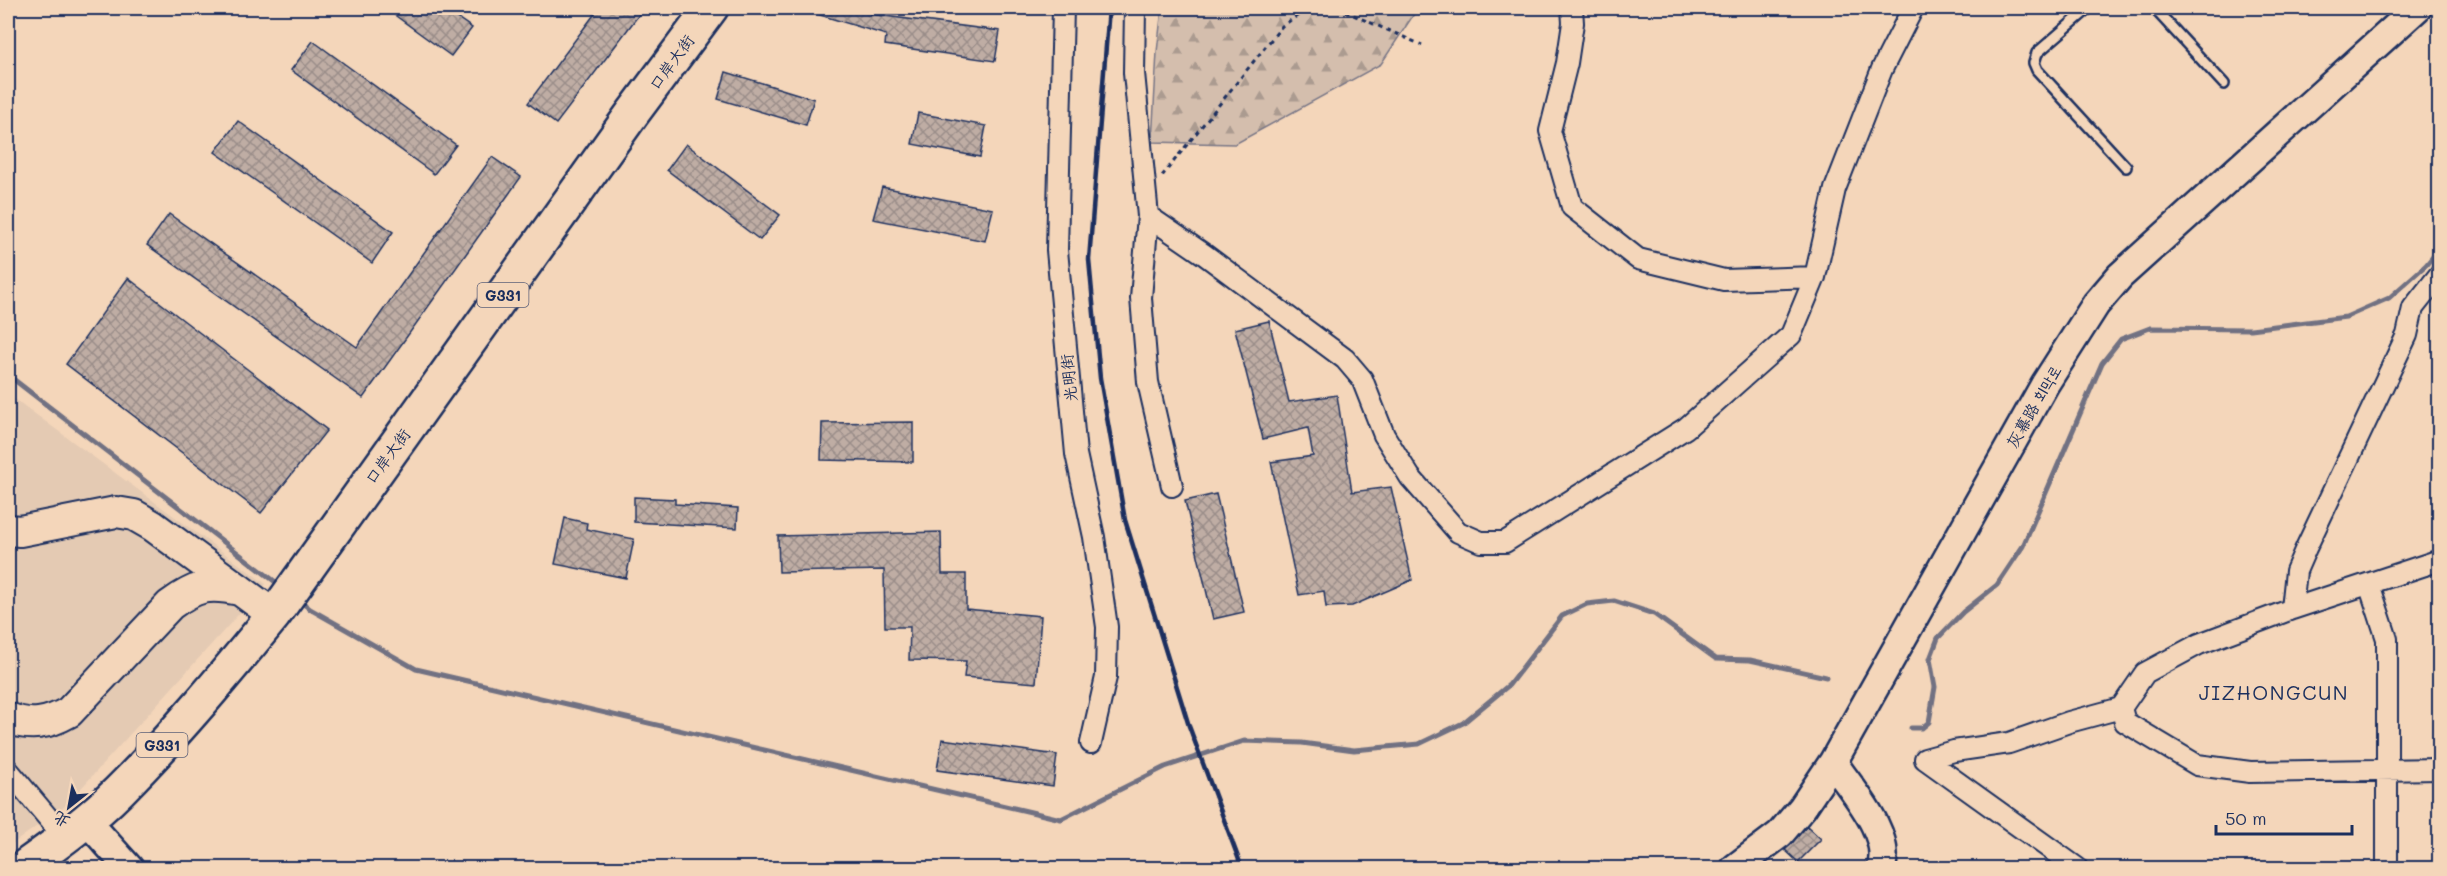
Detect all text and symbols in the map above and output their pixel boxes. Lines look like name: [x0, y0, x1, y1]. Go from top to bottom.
street label: 口岸大街: [644, 30, 698, 94]
road number: G331: [478, 283, 528, 307]
street label: 光明街: [1055, 353, 1081, 403]
street label: 灰幕路 회막로: [2001, 361, 2065, 451]
street label: 口岸大街: [360, 424, 414, 488]
district label: JIZHONGCUN: [2199, 679, 2349, 705]
road number: G331: [136, 733, 188, 757]
north arrow: [39, 777, 99, 837]
scale bar: [2216, 798, 2352, 836]
text: 50 m: [2225, 806, 2267, 830]
text: 北: [49, 807, 73, 833]

